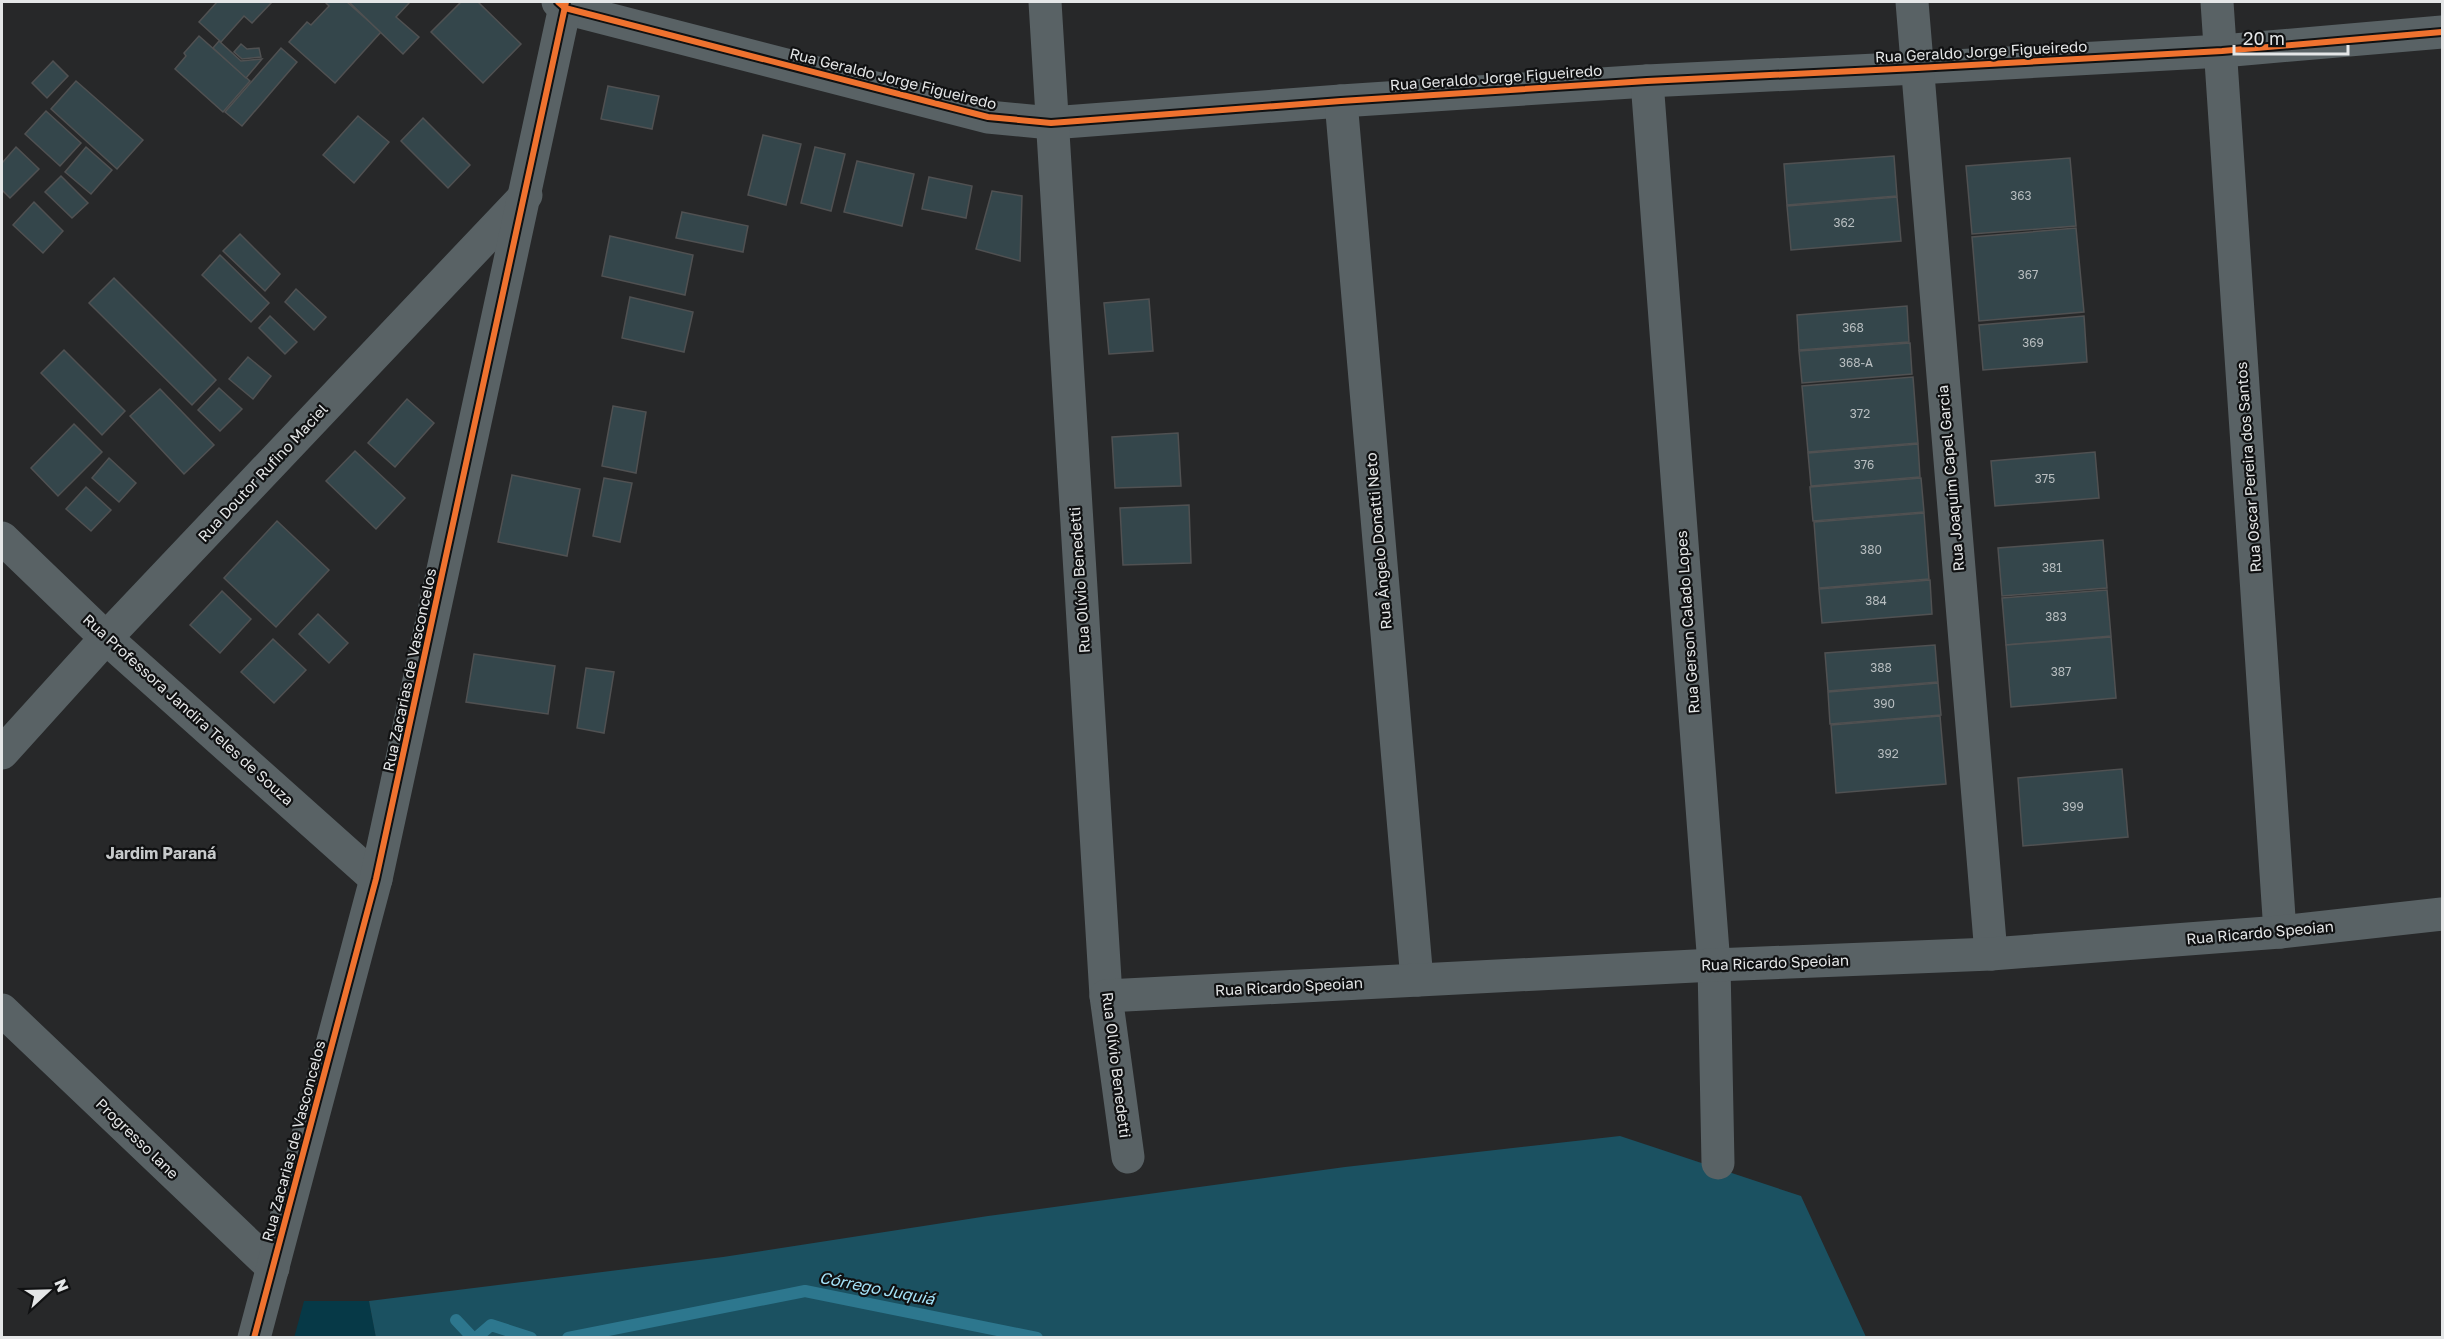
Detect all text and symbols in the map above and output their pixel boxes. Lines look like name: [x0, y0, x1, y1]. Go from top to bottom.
scale bar: [2234, 18, 2348, 56]
text: 20 m: [2243, 27, 2285, 49]
street label: Rua Geraldo Jorge Figueiredo: [1874, 36, 2088, 66]
street label: Rua Geraldo Jorge Figueiredo: [788, 44, 999, 112]
street label: Rua Geraldo Jorge Figueiredo: [1389, 61, 1603, 93]
house number: 363: [2010, 188, 2032, 203]
house number: 362: [1833, 215, 1855, 230]
house number: 367: [2018, 267, 2038, 282]
house number: 368: [1842, 320, 1864, 335]
house number: 369: [2022, 335, 2044, 350]
house number: 368-A: [1839, 355, 1873, 370]
street label: Rua Oscar Pereira dos Santos: [2232, 361, 2264, 573]
street label: Rua Joaquim Capel Garcia: [1933, 384, 1967, 572]
street label: Rua Doutor Rufino Maciel: [194, 400, 331, 545]
house number: 372: [1850, 406, 1870, 421]
street label: Rua Ângelo Donatti Neto: [1361, 452, 1395, 630]
house number: 376: [1854, 457, 1874, 472]
house number: 375: [2035, 471, 2055, 486]
street label: Rua Olívio Benedetti: [1065, 506, 1093, 654]
street label: Rua Gerson Calado Lopes: [1672, 530, 1702, 714]
house number: 380: [1860, 542, 1882, 557]
house number: 381: [2042, 560, 2062, 575]
street label: Rua Zacarias de Vasconcelos: [379, 566, 439, 773]
house number: 384: [1865, 593, 1887, 608]
house number: 383: [2045, 609, 2067, 624]
street label: Rua Professora Jandira Teles de Souza: [80, 610, 298, 809]
house number: 388: [1870, 660, 1892, 675]
house number: 387: [2051, 664, 2071, 679]
house number: 390: [1873, 696, 1895, 711]
house number: 392: [1877, 746, 1899, 761]
house number: 399: [2062, 799, 2084, 814]
district label: Jardim Paraná: [106, 843, 216, 863]
street label: Rua Ricardo Speoian: [2185, 917, 2334, 947]
street label: Rua Ricardo Speoian: [1701, 950, 1849, 974]
street label: Rua Ricardo Speoian: [1215, 973, 1363, 999]
street label: Rua Olívio Benedetti: [1099, 991, 1135, 1139]
street label: Rua Zacarias de Vasconcelos: [257, 1038, 329, 1243]
street label: Progresso lane: [93, 1094, 183, 1182]
north arrow: [18, 1261, 78, 1321]
water label: Córrego Juquiá: [818, 1267, 938, 1309]
text: N: [50, 1276, 73, 1295]

